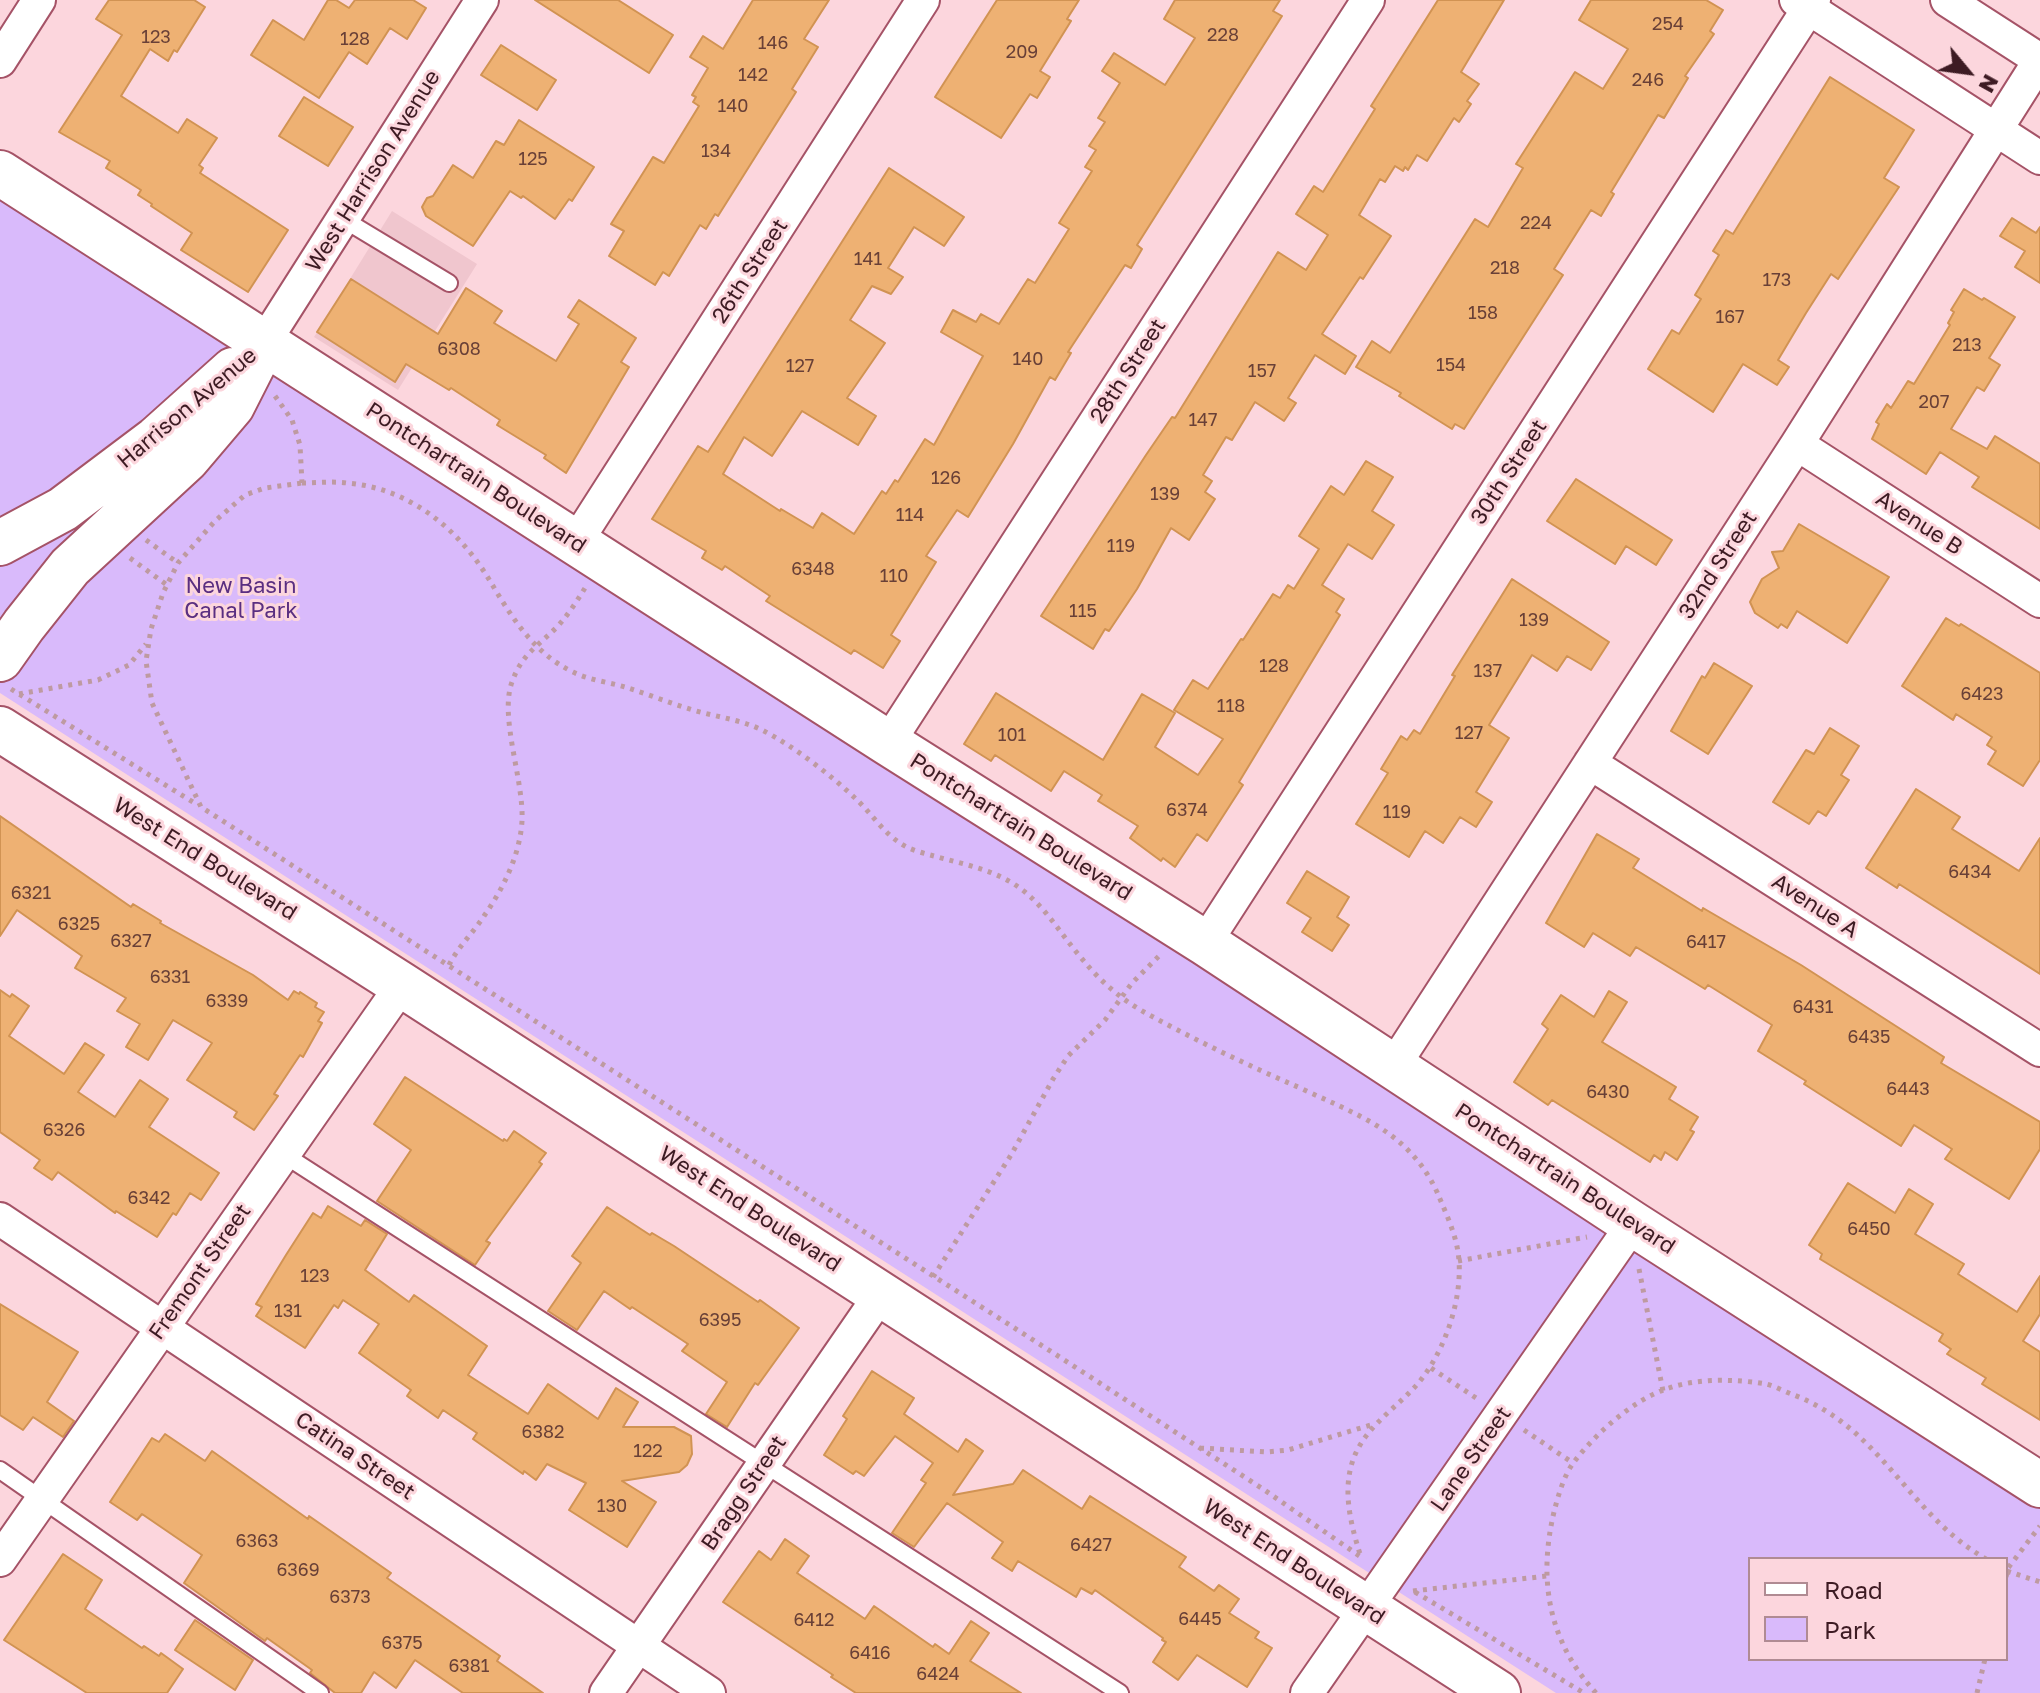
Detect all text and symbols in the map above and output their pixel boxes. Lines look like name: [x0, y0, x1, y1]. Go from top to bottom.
house number: 254: [1652, 13, 1684, 35]
house number: 228: [1207, 24, 1239, 46]
house number: 123: [141, 26, 171, 48]
house number: 128: [340, 28, 370, 50]
house number: 146: [758, 32, 788, 54]
north arrow: [1928, 32, 2008, 112]
house number: 209: [1006, 41, 1038, 63]
house number: 142: [738, 64, 768, 86]
street label: West Harrison Avenue: [300, 65, 446, 277]
house number: 246: [1632, 69, 1664, 91]
text: N: [1974, 70, 2005, 98]
house number: 140: [718, 95, 748, 117]
house number: 134: [701, 140, 731, 162]
house number: 125: [518, 148, 548, 170]
house number: 224: [1520, 212, 1552, 234]
street label: 26th Street: [707, 214, 793, 328]
house number: 141: [854, 248, 882, 270]
house number: 218: [1490, 257, 1520, 279]
house number: 173: [1763, 269, 1791, 291]
house number: 158: [1468, 302, 1498, 324]
house number: 167: [1715, 306, 1745, 328]
street label: 28th Street: [1084, 314, 1172, 428]
house number: 213: [1952, 334, 1982, 356]
house number: 6308: [437, 338, 481, 360]
street label: Harrison Avenue: [112, 342, 262, 474]
house number: 140: [1013, 348, 1043, 370]
house number: 154: [1436, 354, 1466, 376]
house number: 127: [786, 355, 814, 377]
house number: 157: [1248, 360, 1276, 382]
house number: 207: [1918, 391, 1950, 413]
street label: Pontchartrain Boulevard: [361, 397, 591, 559]
house number: 147: [1188, 409, 1218, 431]
street label: 30th Street: [1465, 415, 1553, 529]
house number: 126: [931, 467, 961, 489]
house number: 139: [1150, 483, 1180, 505]
street label: Avenue B: [1871, 485, 1967, 561]
house number: 114: [896, 504, 924, 526]
street label: 32nd Street: [1673, 506, 1763, 624]
house number: 119: [1107, 535, 1135, 557]
house number: 6348: [791, 558, 835, 580]
house number: 110: [880, 565, 908, 587]
park label: New Basin Canal Park: [184, 573, 298, 624]
house number: 115: [1069, 600, 1097, 622]
house number: 139: [1519, 609, 1549, 631]
house number: 128: [1259, 655, 1289, 677]
house number: 137: [1474, 660, 1502, 682]
house number: 6423: [1961, 683, 2003, 705]
house number: 118: [1217, 695, 1245, 717]
house number: 127: [1455, 722, 1483, 744]
house number: 101: [998, 724, 1026, 746]
street label: Pontchartrain Boulevard: [905, 748, 1137, 906]
street label: West End Boulevard: [108, 792, 302, 926]
house number: 6374: [1166, 799, 1208, 821]
house number: 119: [1383, 801, 1411, 823]
house number: 6434: [1948, 861, 1992, 883]
street label: Avenue A: [1767, 868, 1863, 944]
house number: 6321: [11, 882, 51, 904]
house number: 6325: [58, 913, 100, 935]
house number: 6327: [110, 930, 152, 952]
house number: 6417: [1686, 931, 1726, 953]
house number: 6331: [150, 966, 190, 988]
house number: 6339: [206, 990, 248, 1012]
house number: 6431: [1792, 996, 1834, 1018]
house number: 6435: [1848, 1026, 1890, 1048]
house number: 6443: [1886, 1078, 1930, 1100]
house number: 6430: [1586, 1081, 1630, 1103]
street label: Pontchartrain Boulevard: [1450, 1098, 1680, 1260]
house number: 6326: [43, 1119, 85, 1141]
street label: West End Boulevard: [654, 1140, 846, 1278]
house number: 6342: [128, 1187, 170, 1209]
street label: Fremont Street: [143, 1199, 257, 1345]
house number: 6450: [1847, 1218, 1891, 1240]
house number: 123: [300, 1265, 330, 1287]
house number: 131: [274, 1300, 302, 1322]
house number: 6395: [699, 1309, 741, 1331]
street label: Lane Street: [1425, 1401, 1517, 1517]
street label: Catina Street: [290, 1406, 420, 1506]
house number: 6382: [522, 1421, 564, 1443]
street label: Bragg Street: [696, 1430, 792, 1556]
house number: 122: [633, 1440, 663, 1462]
street label: West End Boulevard: [1198, 1493, 1390, 1631]
house number: 130: [597, 1495, 627, 1517]
house number: 6363: [236, 1530, 278, 1552]
house number: 6427: [1070, 1534, 1112, 1556]
legend: [1748, 1557, 2008, 1661]
house number: 6369: [276, 1559, 320, 1581]
text: Road: [1824, 1575, 1883, 1604]
house number: 6373: [329, 1586, 371, 1608]
house number: 6445: [1178, 1608, 1222, 1630]
house number: 6412: [793, 1609, 835, 1631]
text: Park: [1824, 1615, 1876, 1644]
house number: 6375: [381, 1632, 423, 1654]
house number: 6416: [849, 1642, 891, 1664]
house number: 6381: [448, 1655, 490, 1677]
house number: 6424: [916, 1663, 960, 1685]

